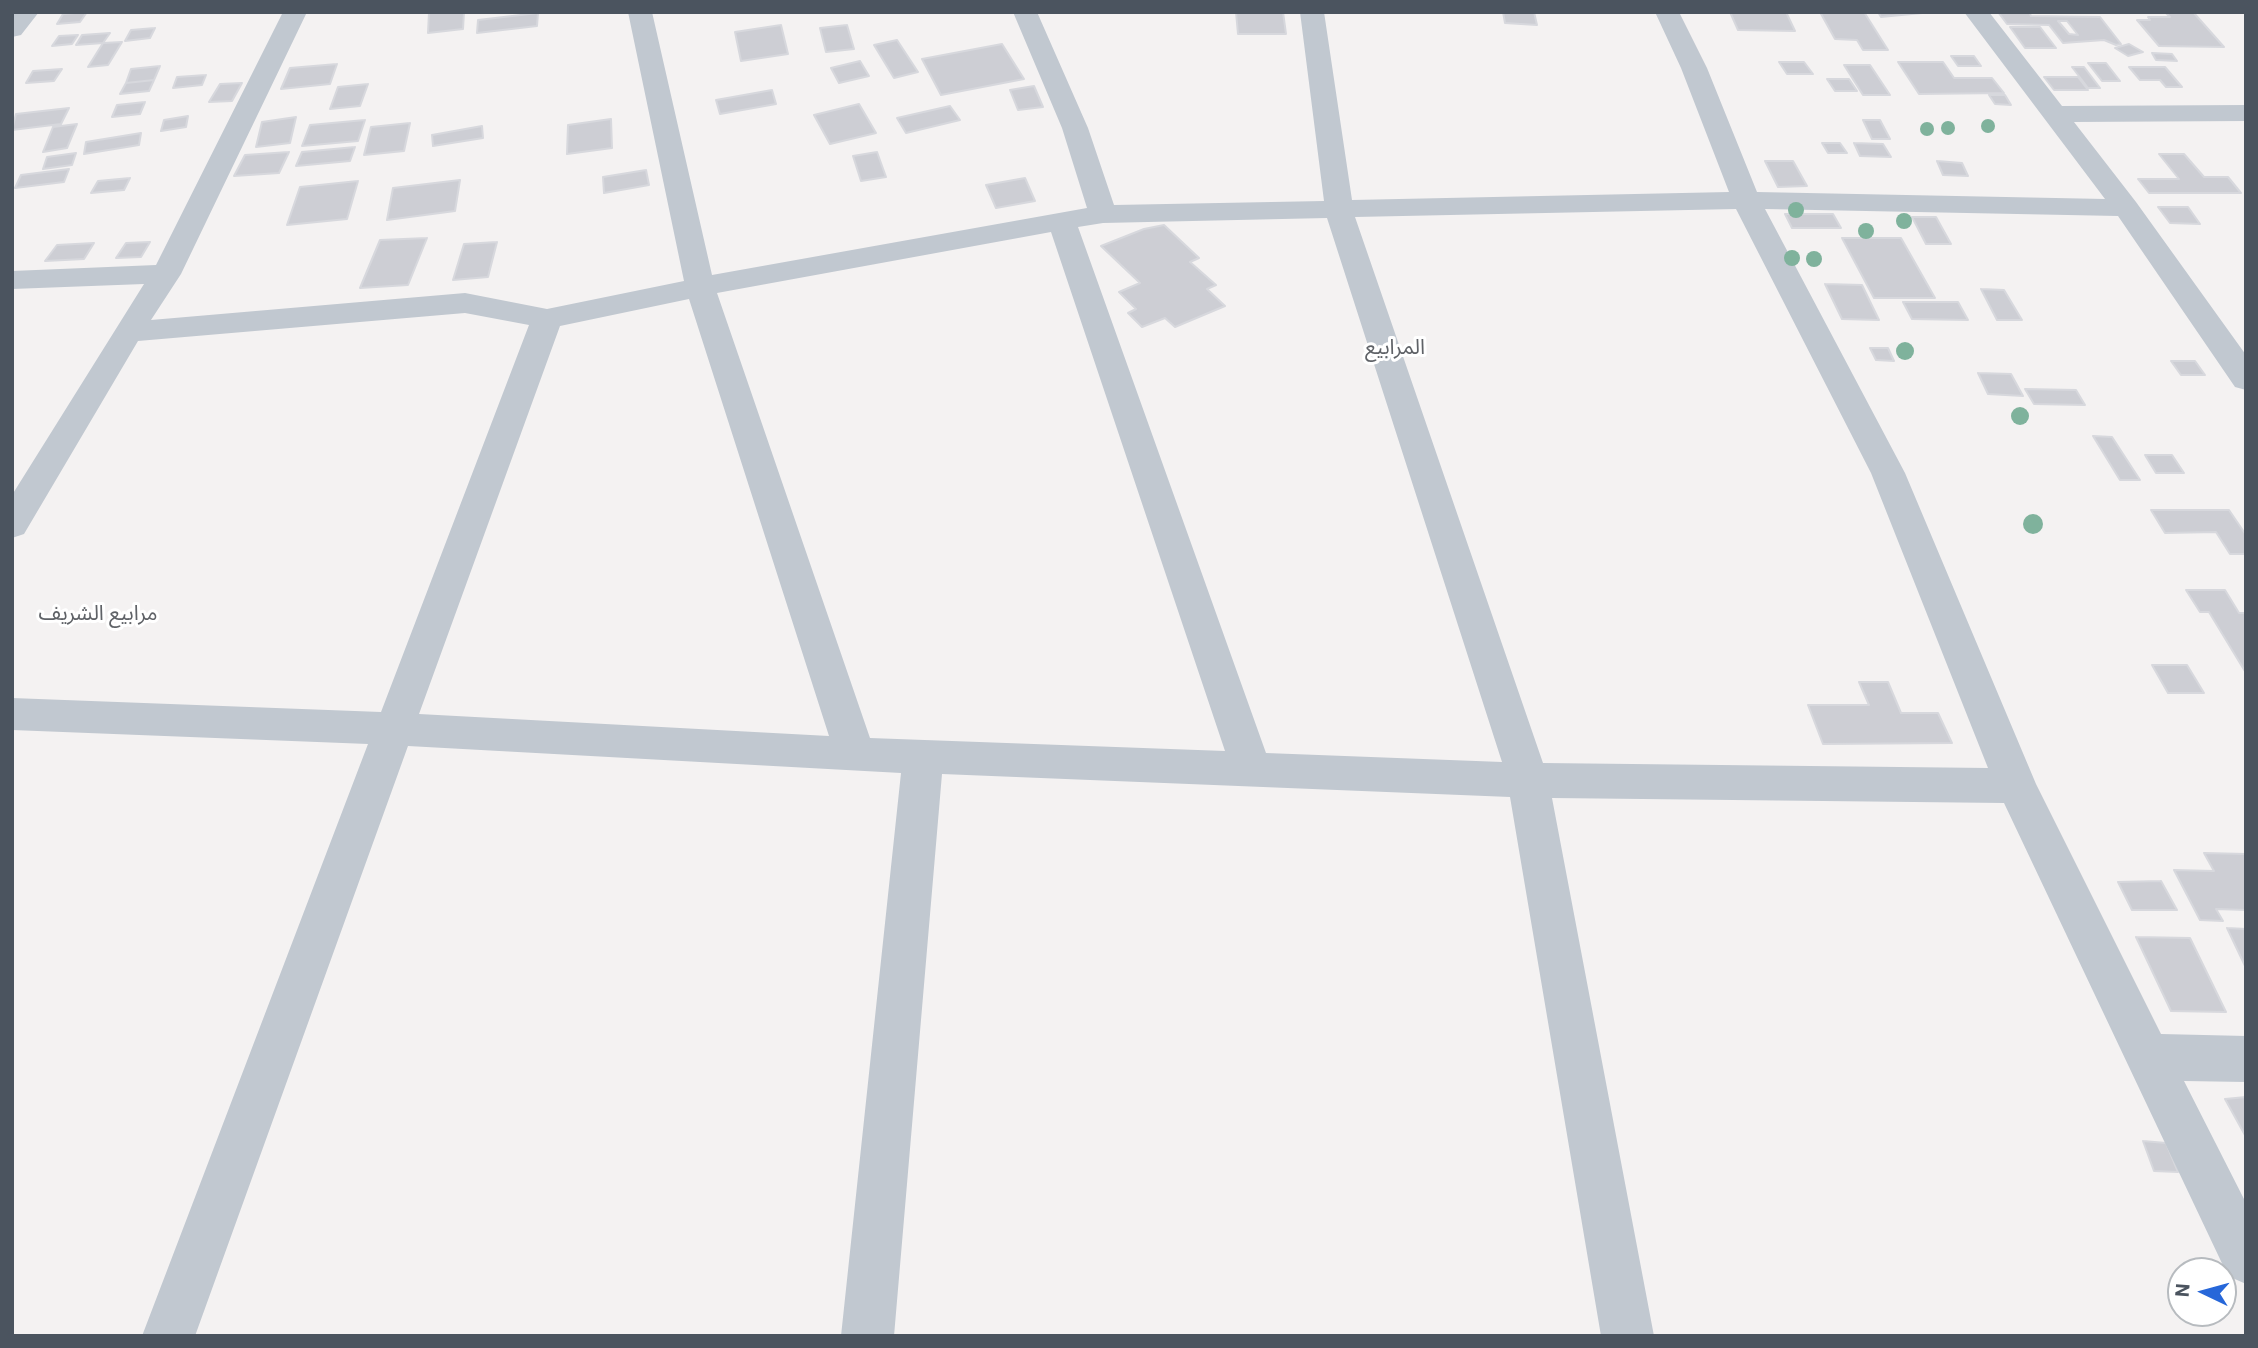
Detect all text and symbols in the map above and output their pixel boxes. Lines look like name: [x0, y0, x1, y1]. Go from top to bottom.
district label: المرابيع: [1365, 336, 1425, 362]
district label: مرابيع الشريف: [39, 602, 157, 628]
north arrow: [2167, 1257, 2237, 1327]
text: N: [2171, 1283, 2195, 1298]

